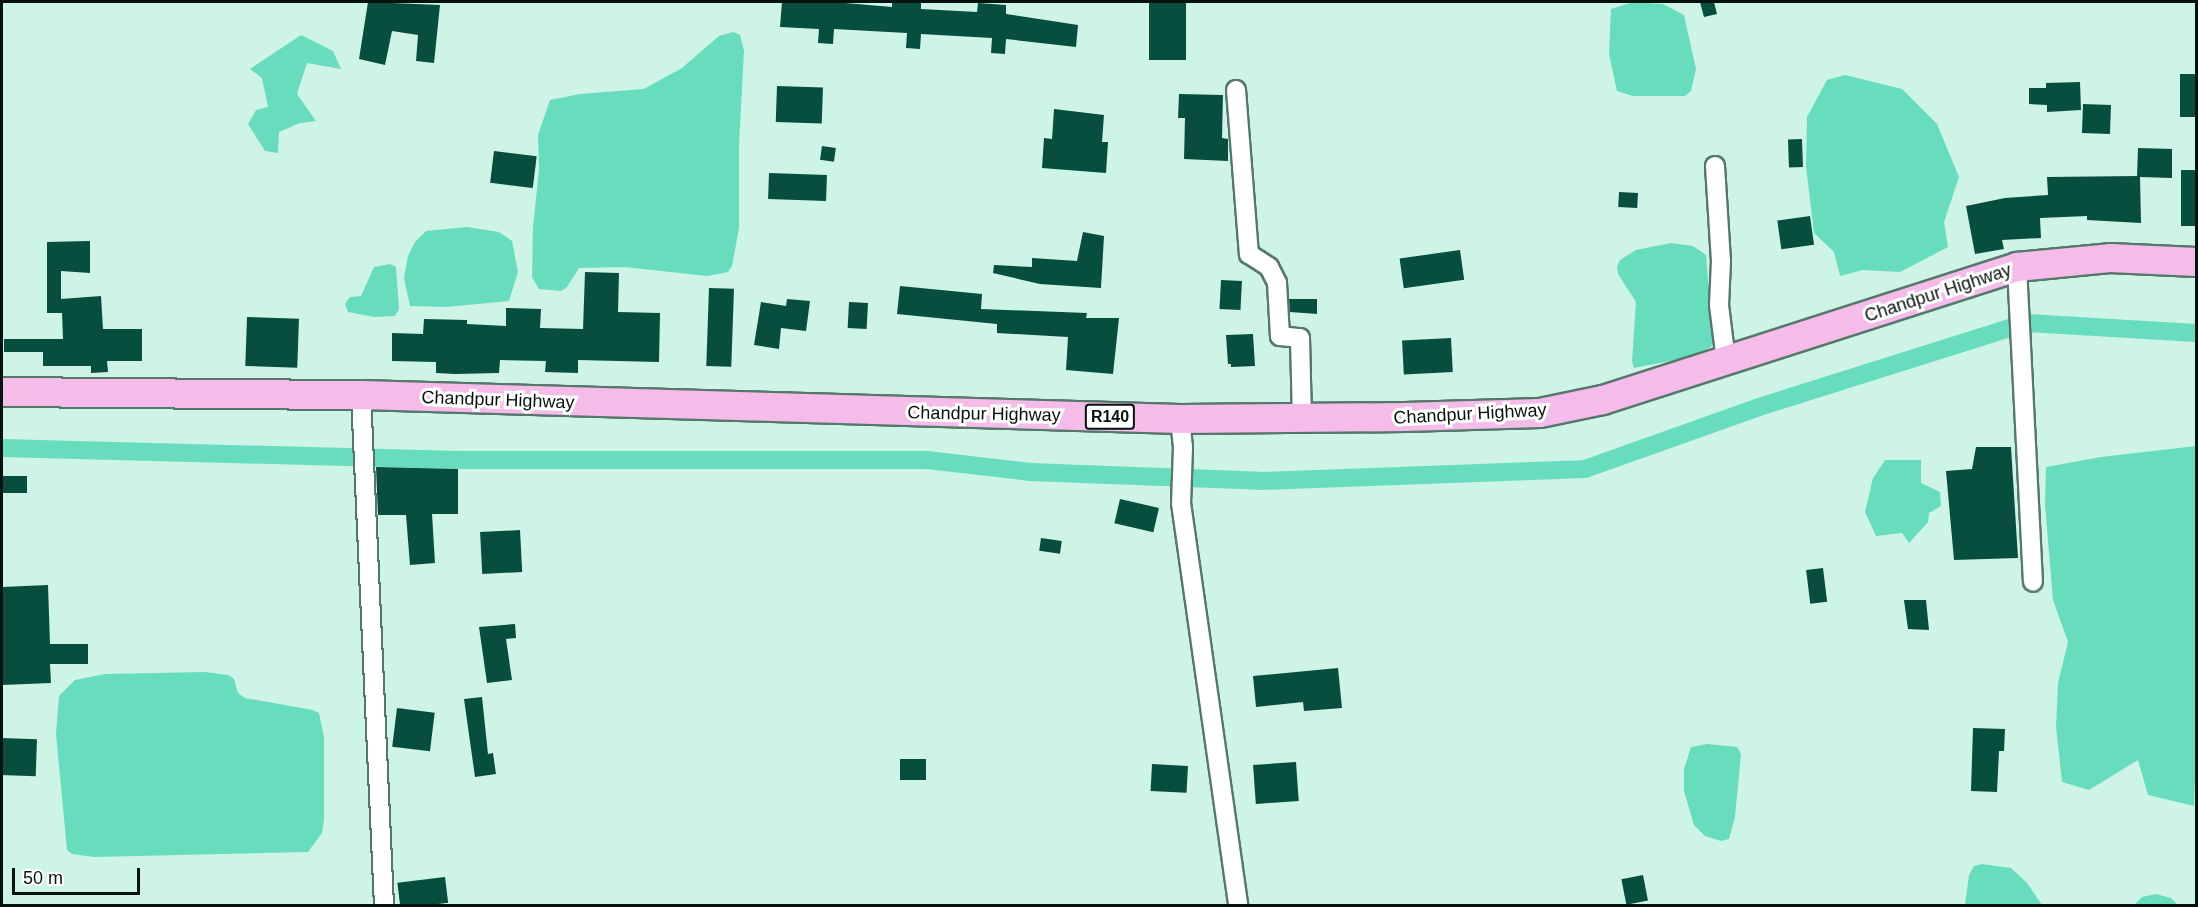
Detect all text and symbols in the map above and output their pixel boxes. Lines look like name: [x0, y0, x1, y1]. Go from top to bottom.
street label: Chandpur Highway: [1862, 259, 2014, 327]
street label: Chandpur Highway: [421, 387, 575, 413]
street label: Chandpur Highway: [1393, 399, 1547, 429]
street label: Chandpur Highway: [907, 402, 1061, 426]
road number: R140: [1084, 404, 1136, 430]
scale bar: [15, 856, 142, 894]
text: 50 m: [23, 868, 63, 888]

